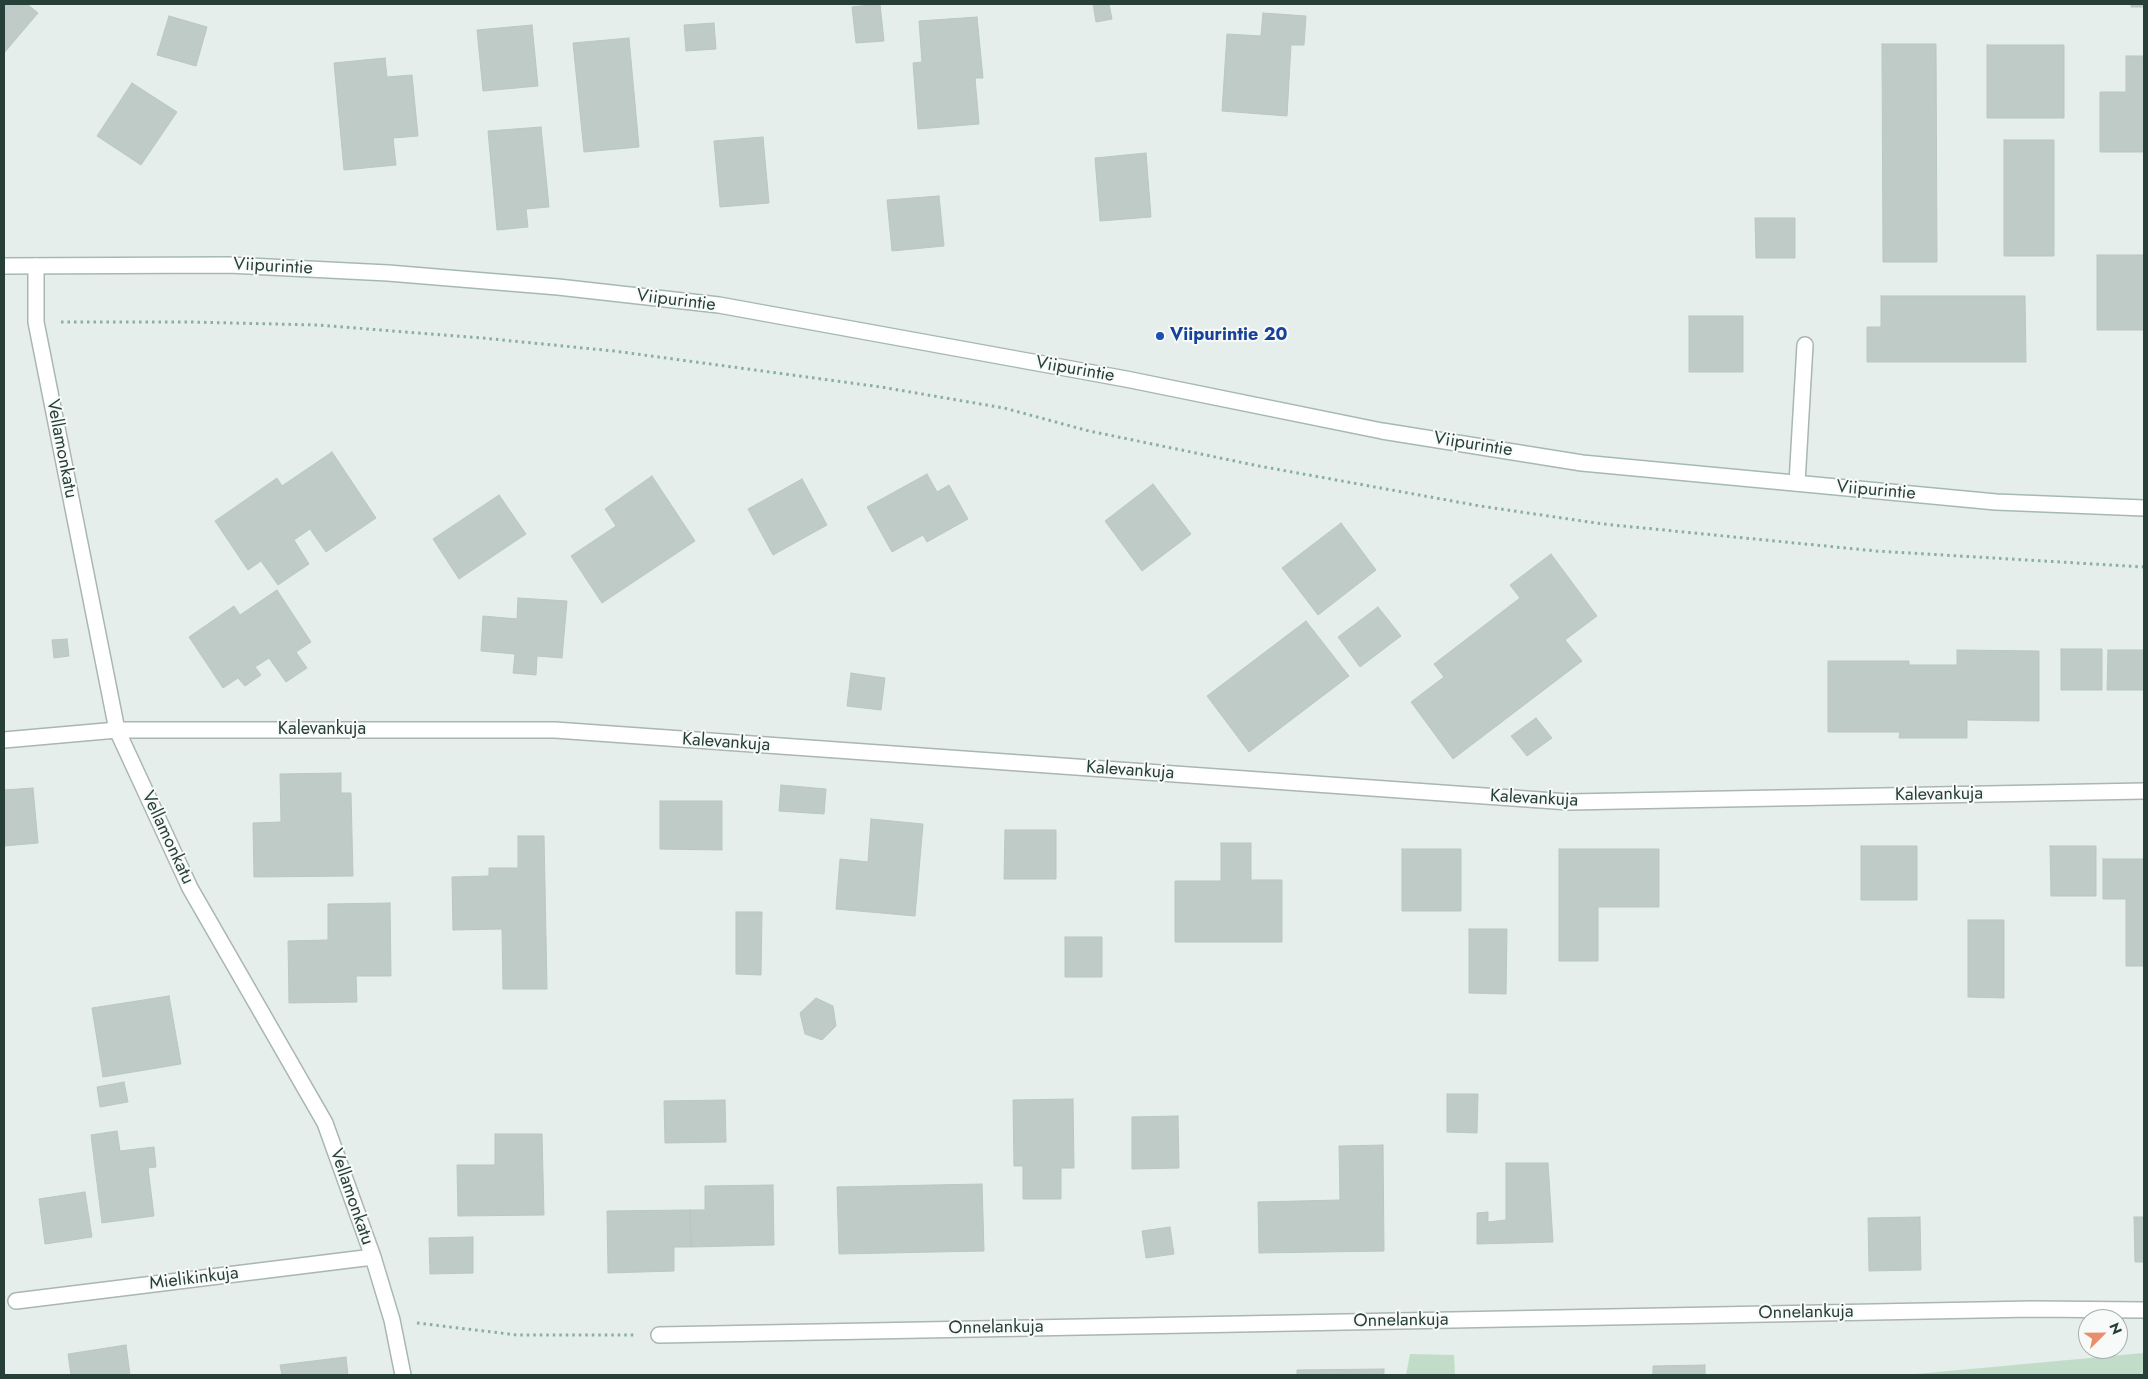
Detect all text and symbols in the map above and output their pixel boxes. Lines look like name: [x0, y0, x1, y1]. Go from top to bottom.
street label: Viipurintie: [233, 254, 313, 280]
street label: Viipurintie: [635, 285, 717, 317]
place label: Viipurintie 20: [1170, 325, 1287, 347]
marker: Viipurintie 20: [1154, 330, 1166, 342]
street label: Viipurintie: [1034, 352, 1116, 388]
street label: Vellamonkatu: [41, 398, 81, 500]
street label: Viipurintie: [1432, 428, 1514, 462]
street label: Viipurintie: [1835, 477, 1917, 505]
street label: Kalevankuja: [278, 719, 366, 741]
street label: Kalevankuja: [681, 729, 771, 757]
street label: Kalevankuja: [1085, 757, 1175, 785]
street label: Kalevankuja: [1895, 783, 1983, 807]
street label: Kalevankuja: [1489, 786, 1579, 812]
street label: Vellamonkatu: [136, 788, 198, 888]
street label: Vellamonkatu: [324, 1146, 378, 1248]
street label: Mielikinkuja: [148, 1263, 240, 1295]
street label: Onnelankuja: [1758, 1301, 1854, 1325]
street label: Onnelankuja: [1353, 1309, 1449, 1333]
north arrow: [2078, 1309, 2128, 1359]
street label: Onnelankuja: [948, 1316, 1044, 1340]
text: N: [2105, 1320, 2127, 1338]

